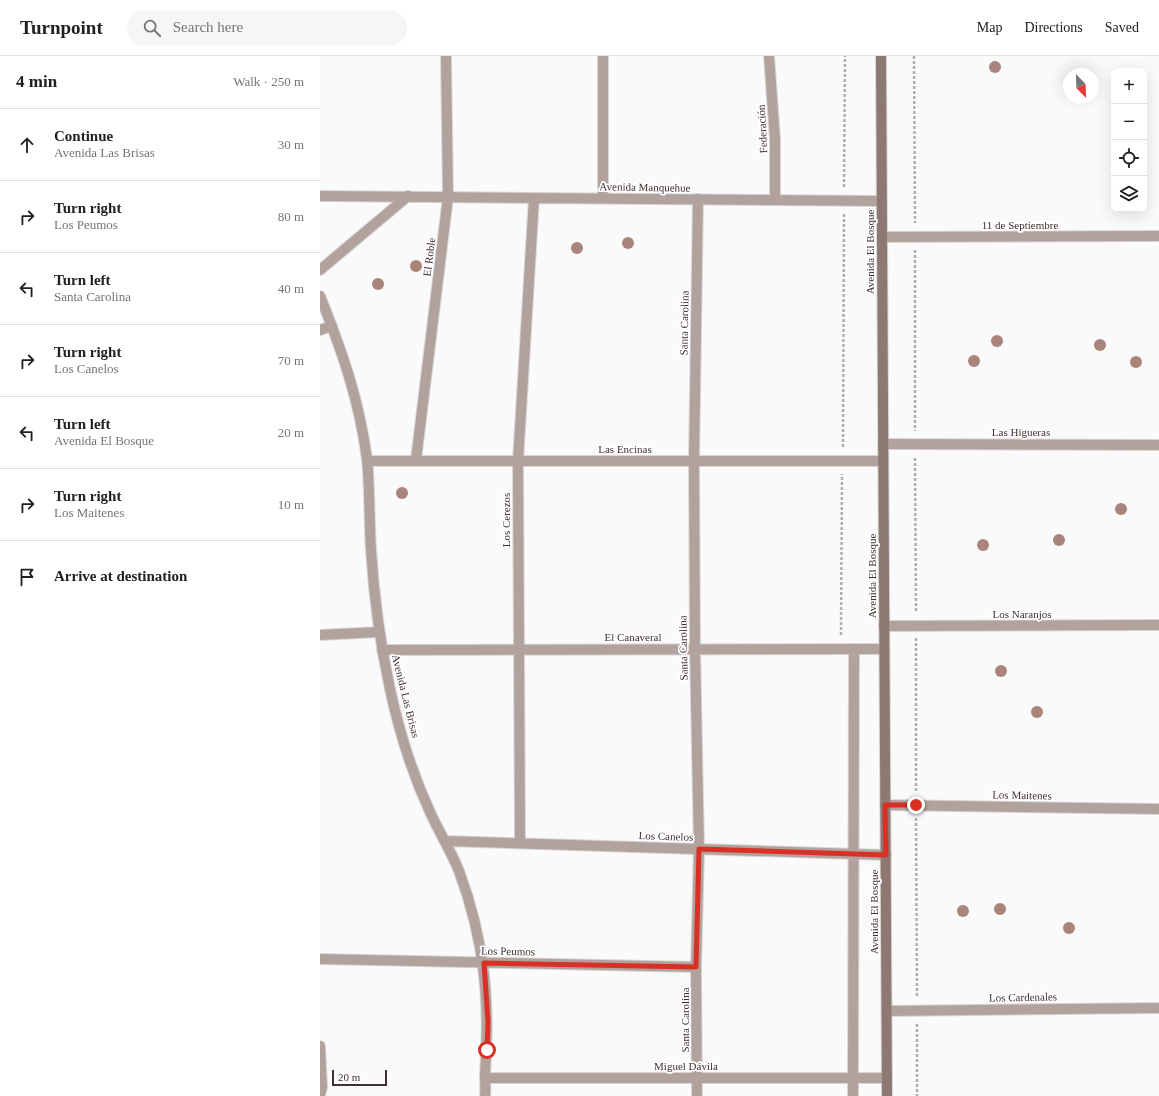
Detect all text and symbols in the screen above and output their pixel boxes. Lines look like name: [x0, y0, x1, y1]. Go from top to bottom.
search box: [127, 10, 407, 46]
text: Turnpoint: [20, 17, 103, 38]
icon: search: [141, 17, 163, 39]
text: Search here: [173, 19, 243, 35]
text: Map: [977, 20, 1002, 35]
text: Directions: [1024, 20, 1083, 35]
text: Saved: [1105, 20, 1139, 35]
north arrow: [1063, 68, 1099, 104]
map controls: [1111, 68, 1147, 212]
button: +: [1111, 68, 1147, 104]
text: 4 min: [16, 72, 57, 91]
text: Walk · 250 m: [233, 74, 304, 89]
street label: Federación: [755, 104, 769, 154]
button: −: [1111, 104, 1147, 140]
text: Continue: [54, 128, 113, 144]
icon: ahead: [16, 134, 38, 156]
text: 30 m: [278, 137, 304, 152]
button: locate: [1111, 140, 1147, 176]
text: Avenida Las Brisas: [54, 145, 155, 160]
button: layers: [1111, 176, 1147, 212]
street label: Avenida Manquehue: [599, 180, 691, 194]
text: Turn right: [54, 200, 121, 216]
icon: right: [16, 206, 38, 228]
text: 80 m: [278, 209, 304, 224]
street label: Avenida El Bosque: [864, 210, 876, 294]
text: Los Peumos: [54, 217, 118, 232]
street label: 11 de Septiembre: [982, 219, 1058, 231]
street label: El Roble: [421, 237, 437, 277]
text: Turn left: [54, 272, 111, 288]
icon: left: [16, 278, 38, 300]
text: 40 m: [278, 281, 304, 296]
text: Santa Carolina: [54, 289, 131, 304]
street label: Santa Carolina: [677, 290, 691, 356]
text: Turn right: [54, 344, 121, 360]
icon: right: [16, 350, 38, 372]
text: 70 m: [278, 353, 304, 368]
text: Los Canelos: [54, 361, 119, 376]
text: Turn left: [54, 416, 111, 432]
icon: left: [16, 422, 38, 444]
text: 20 m: [278, 425, 304, 440]
street label: Las Higueras: [992, 426, 1050, 438]
text: Avenida El Bosque: [54, 433, 154, 448]
street label: Las Encinas: [598, 443, 652, 455]
text: Turn right: [54, 488, 121, 504]
street label: Los Cerezos: [500, 493, 512, 547]
icon: right: [16, 494, 38, 516]
text: 10 m: [278, 497, 304, 512]
text: Los Maitenes: [54, 505, 124, 520]
street label: Avenida El Bosque: [866, 534, 878, 618]
icon: arrive: [16, 566, 38, 588]
text: Arrive at destination: [54, 568, 187, 584]
street label: Los Naranjos: [993, 608, 1051, 620]
street label: Santa Carolina: [676, 615, 690, 681]
street label: El Canaveral: [604, 631, 662, 643]
street label: Avenida Las Brisas: [390, 653, 422, 739]
street label: Los Maitenes: [992, 788, 1052, 802]
route end: [907, 796, 925, 814]
street label: Los Canelos: [638, 829, 694, 843]
street label: Avenida El Bosque: [868, 870, 880, 954]
street label: Los Peumos: [481, 945, 535, 957]
street label: Santa Carolina: [679, 987, 691, 1053]
street label: Los Cardenales: [989, 990, 1057, 1004]
route start: [478, 1041, 496, 1059]
street label: Miguel Dávila: [654, 1060, 718, 1072]
scale bar: [332, 1068, 387, 1087]
text: 20 m: [338, 1071, 360, 1083]

